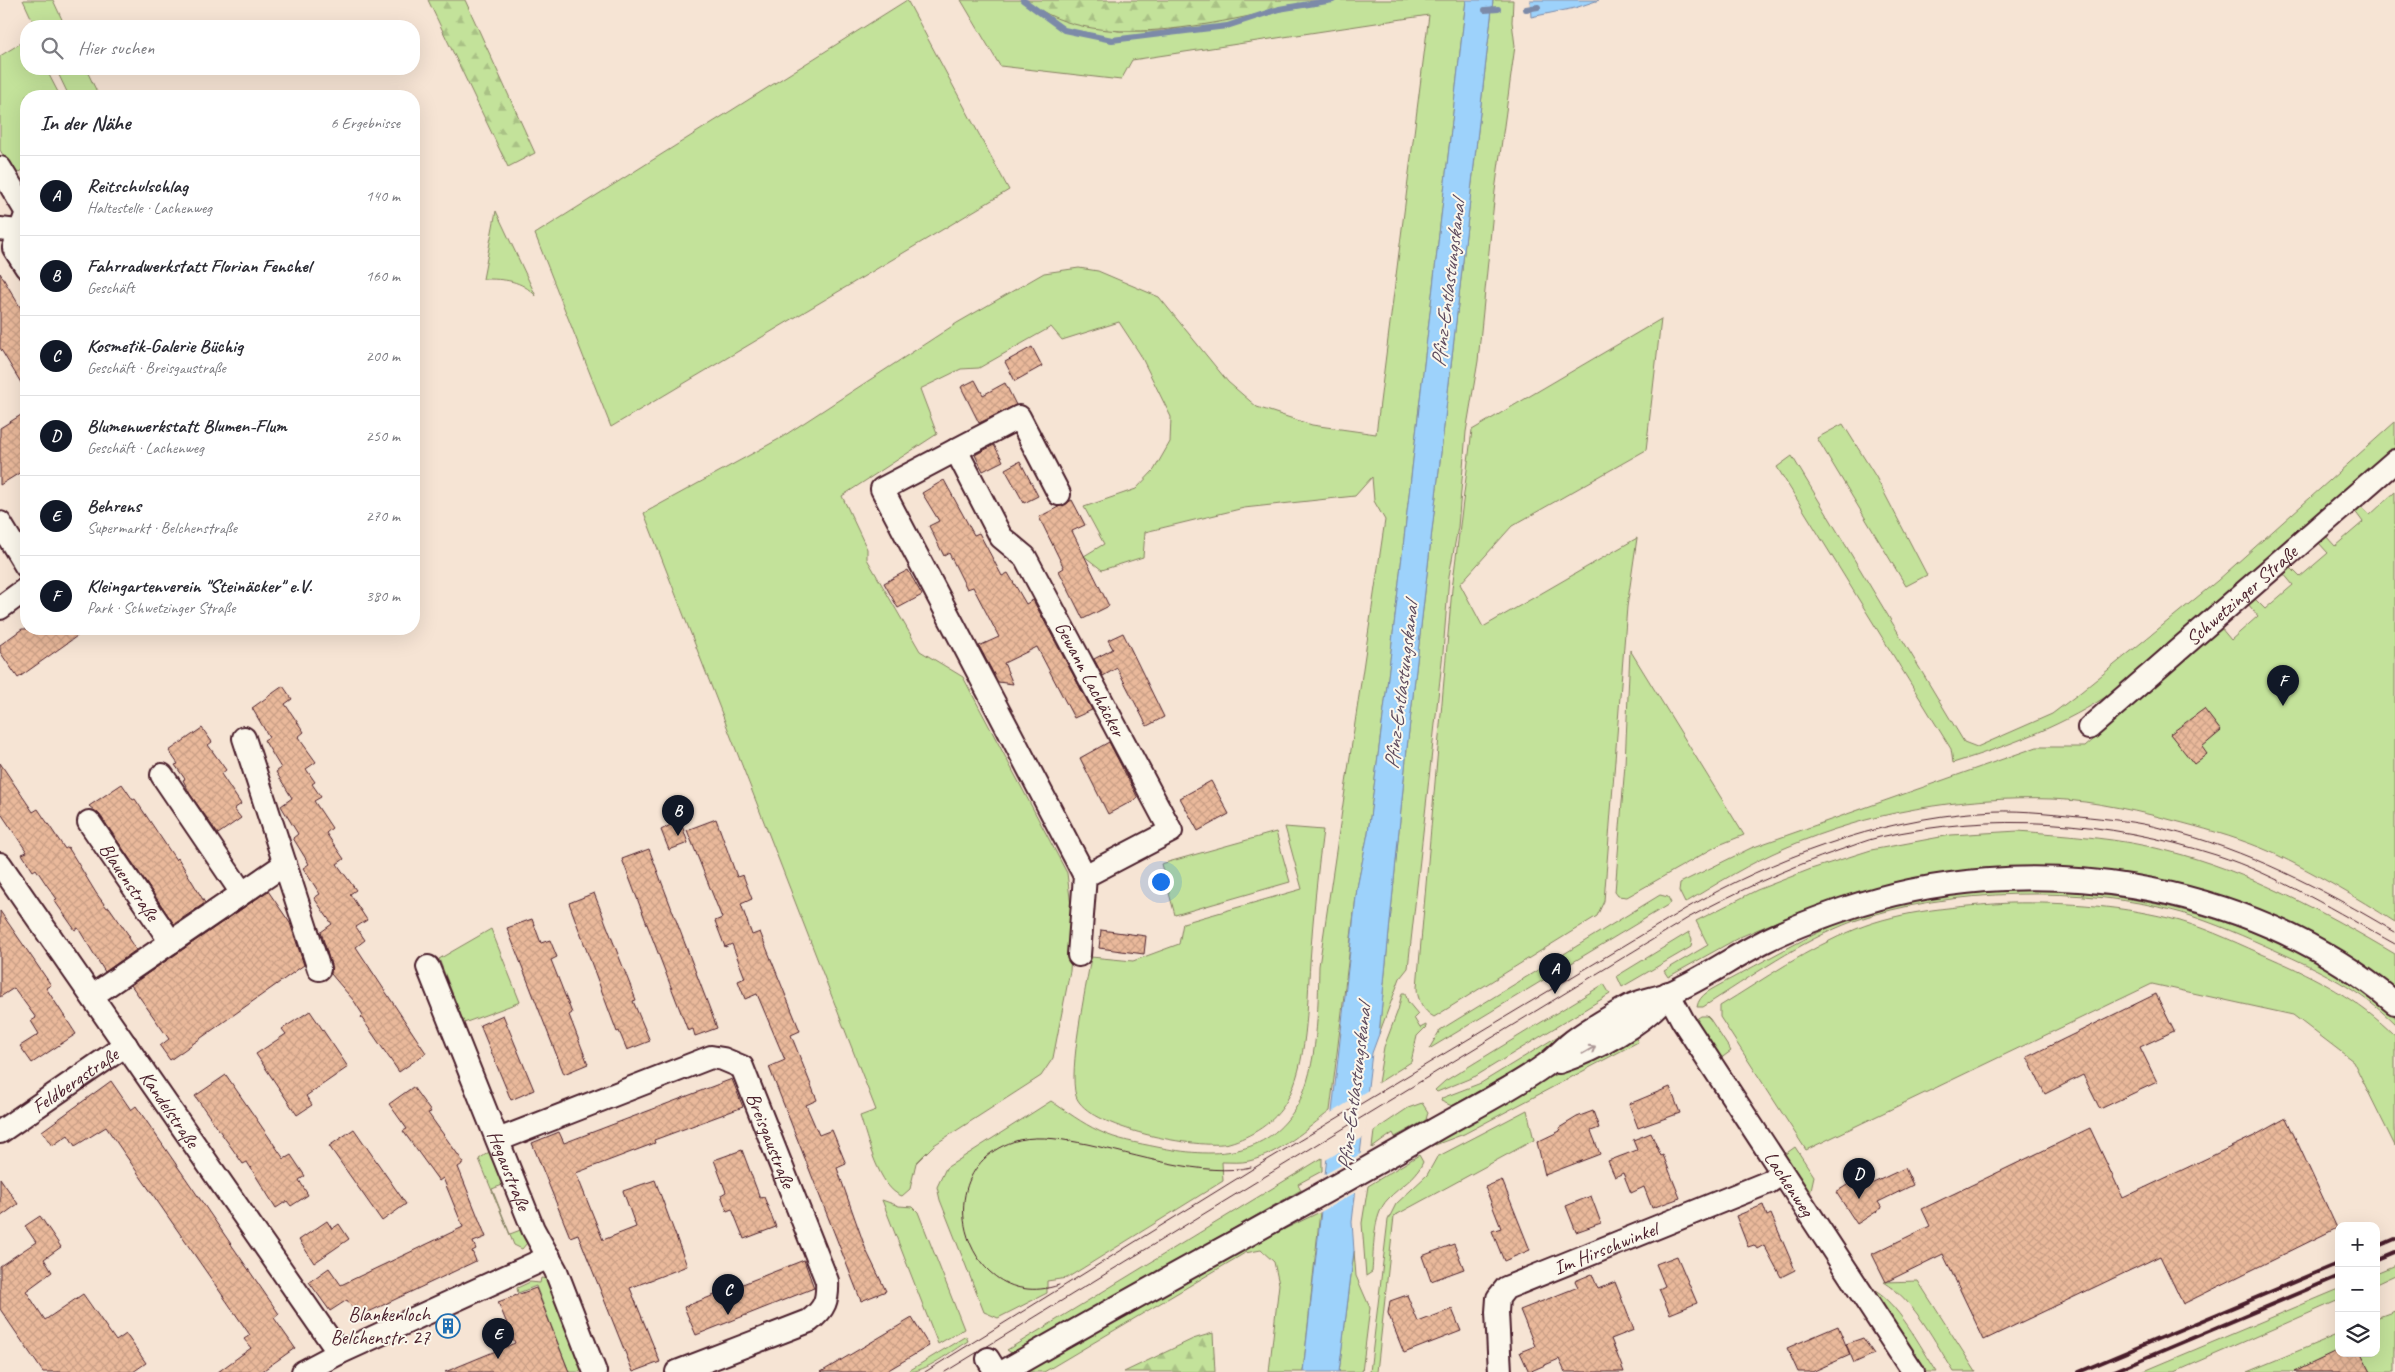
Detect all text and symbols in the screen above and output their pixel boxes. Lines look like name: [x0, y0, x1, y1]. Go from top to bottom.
search box: [20, 20, 420, 75]
icon: search: [38, 34, 66, 62]
text: Hier suchen: [78, 36, 154, 60]
text: In der Nähe: [40, 110, 130, 136]
text: 6 Ergebnisse: [331, 113, 400, 133]
text: Reitschulschlag: [87, 174, 188, 198]
text: A: [52, 186, 60, 206]
text: 140 m: [366, 186, 400, 206]
water label: Pfinz-Entlastungskanal: [1425, 193, 1472, 368]
text: Haltestelle · Lachenweg: [87, 198, 212, 218]
text: Fahrradwerkstatt Florian Fenchel: [87, 254, 311, 278]
text: B: [52, 266, 60, 286]
text: 160 m: [366, 266, 400, 286]
text: Geschäft: [87, 278, 135, 298]
text: Kosmetik-Galerie Büchig: [87, 334, 243, 358]
text: C: [52, 346, 60, 366]
text: 200 m: [366, 346, 400, 366]
text: Geschäft · Breisgaustraße: [87, 358, 226, 378]
text: Blumenwerkstatt Blumen-Flum: [87, 414, 287, 438]
text: D: [51, 426, 61, 446]
text: 250 m: [366, 426, 400, 446]
text: Geschäft · Lachenweg: [87, 438, 204, 458]
text: Behrens: [87, 494, 141, 518]
text: E: [52, 506, 60, 526]
text: 270 m: [366, 506, 400, 526]
text: Supermarkt · Belchenstraße: [87, 518, 237, 538]
street label: Schwetzinger Straße: [2180, 539, 2303, 651]
text: Kleingartenverein "Steinäcker" e.V.: [87, 574, 312, 598]
text: F: [52, 586, 60, 606]
text: 380 m: [366, 586, 400, 606]
water label: Pfinz-Entlastungskanal: [1378, 595, 1425, 770]
text: Park · Schwetzinger Straße: [87, 598, 235, 618]
street label: Gewann Lachäcker: [1049, 617, 1132, 743]
pin: F: [2267, 665, 2299, 706]
pin: B: [662, 795, 694, 836]
street label: Blauenstraße: [94, 837, 166, 927]
your location: [1148, 869, 1174, 895]
pin: A: [1539, 953, 1571, 994]
water label: Pfinz-Entlastungskanal: [1331, 997, 1378, 1172]
street label: Feldbergstraße: [27, 1041, 124, 1119]
one-way arrow: [1581, 1044, 1595, 1054]
street label: Kandelstraße: [134, 1066, 206, 1153]
street label: Breisgaustraße: [741, 1089, 802, 1193]
street label: Hegaustraße: [482, 1127, 537, 1215]
street label: Lachenweg: [1759, 1146, 1821, 1222]
pin: D: [1843, 1158, 1875, 1199]
street label: Im Hirschwinkel: [1550, 1215, 1664, 1280]
map controls: [2335, 1222, 2380, 1357]
button: +: [2335, 1222, 2380, 1267]
button: −: [2335, 1267, 2380, 1312]
pin: C: [712, 1274, 744, 1315]
place label: Blankenloch Belchenstr. 27: [330, 1302, 432, 1350]
button: layers: [2335, 1312, 2380, 1357]
building icon: Blankenloch Belchenstr. 27: [435, 1313, 461, 1339]
pin: E: [482, 1318, 514, 1359]

